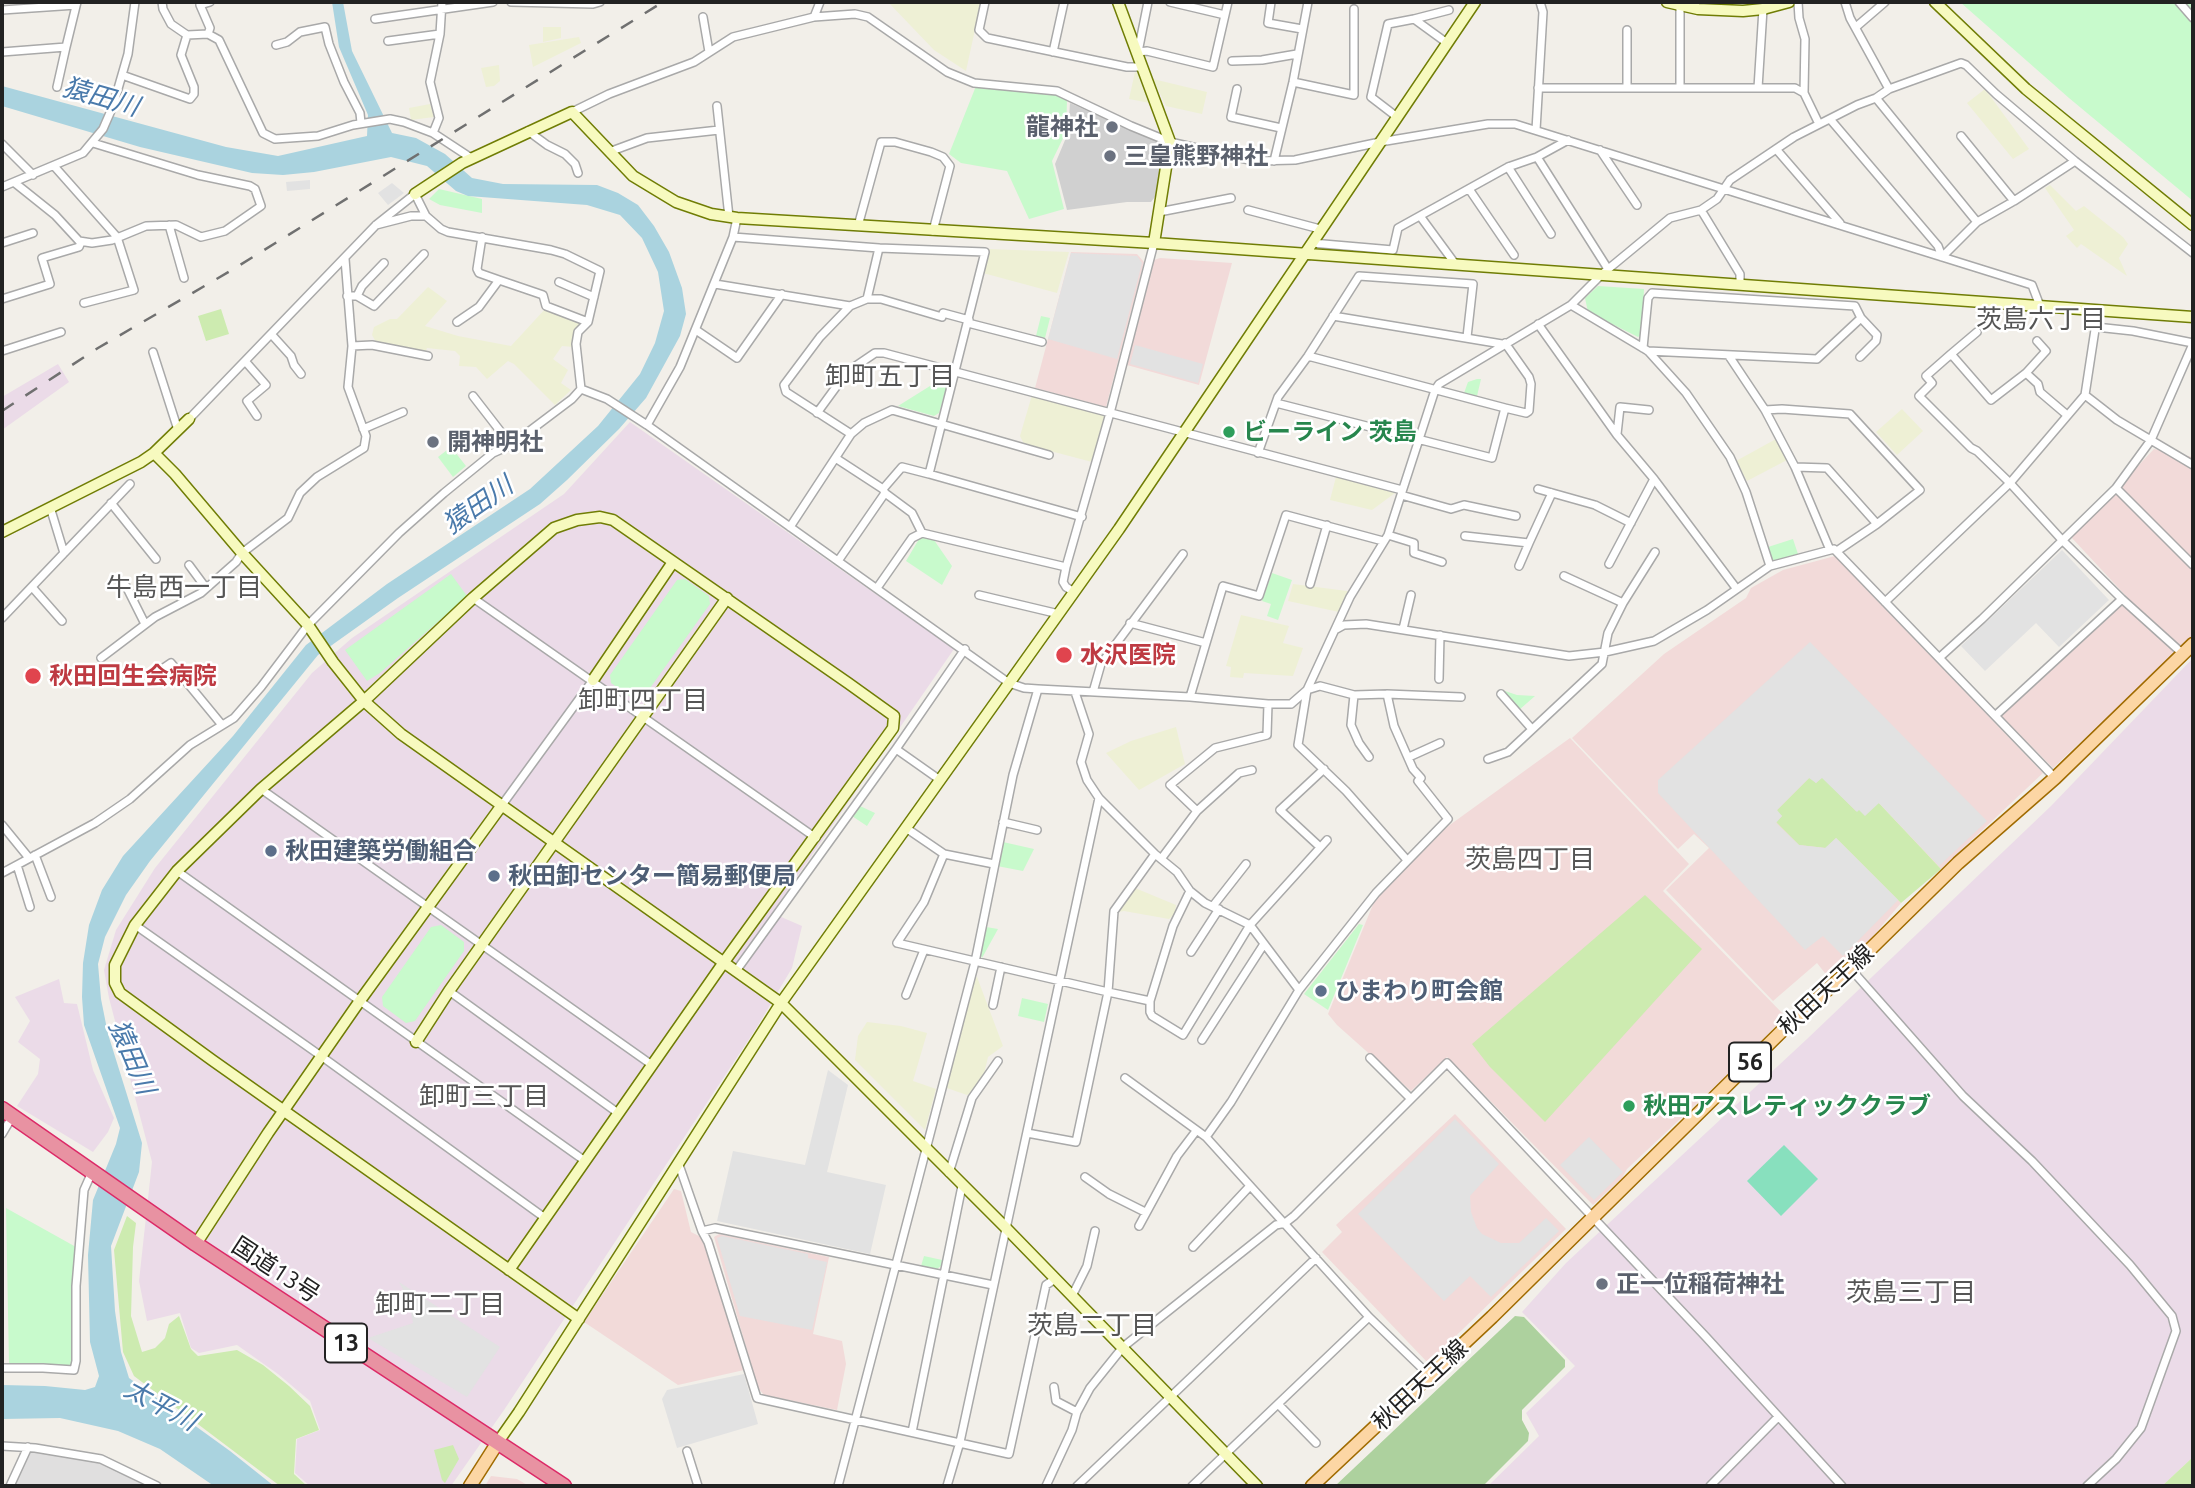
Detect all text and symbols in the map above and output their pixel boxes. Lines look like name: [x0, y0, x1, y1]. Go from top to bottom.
water label: 猿田川: [59, 71, 143, 123]
place label: 龍神社: [1026, 113, 1098, 141]
marker: 龍神社: [1104, 119, 1120, 135]
place label: 三皇熊野神社: [1124, 142, 1268, 170]
marker: 三皇熊野神社: [1102, 148, 1118, 164]
district label: 茨島六丁目: [1976, 303, 2106, 335]
district label: 卸町五丁目: [825, 360, 955, 392]
place label: ビーライン 茨島: [1243, 418, 1417, 446]
marker: ビーライン 茨島: [1221, 424, 1237, 440]
place label: 開神明社: [447, 428, 543, 456]
marker: 開神明社: [425, 434, 441, 450]
water label: 猿田川: [437, 470, 519, 540]
district label: 牛島西一丁目: [106, 571, 262, 603]
place label: 水沢医院: [1080, 641, 1176, 669]
marker: 水沢医院: [1054, 645, 1074, 665]
place label: 秋田回生会病院: [49, 662, 217, 690]
marker: 秋田回生会病院: [23, 666, 43, 686]
district label: 卸町四丁目: [578, 684, 708, 716]
place label: 秋田建築労働組合: [285, 837, 477, 865]
marker: 秋田建築労働組合: [263, 843, 279, 859]
district label: 茨島四丁目: [1465, 843, 1595, 875]
place label: 秋田卸センター簡易郵便局: [508, 862, 796, 890]
marker: 秋田卸センター簡易郵便局: [486, 868, 502, 884]
street label: 秋田天王線: [1772, 939, 1880, 1041]
place label: ひまわり町会館: [1335, 977, 1503, 1005]
marker: ひまわり町会館: [1313, 983, 1329, 999]
water label: 猿田川: [102, 1015, 162, 1099]
road number: 56: [1729, 1042, 1771, 1082]
district label: 卸町三丁目: [419, 1080, 549, 1112]
place label: 秋田アスレティッククラブ: [1643, 1092, 1931, 1120]
marker: 秋田アスレティッククラブ: [1621, 1098, 1637, 1114]
street label: 国道13号: [227, 1231, 325, 1309]
place label: 正一位稲荷神社: [1616, 1270, 1784, 1298]
marker: 正一位稲荷神社: [1594, 1276, 1610, 1292]
district label: 茨島三丁目: [1846, 1276, 1976, 1308]
district label: 卸町二丁目: [375, 1288, 505, 1320]
district label: 茨島二丁目: [1027, 1309, 1157, 1341]
road number: 13: [325, 1324, 367, 1362]
street label: 秋田天王線: [1366, 1334, 1474, 1436]
water label: 太平川: [119, 1373, 203, 1437]

